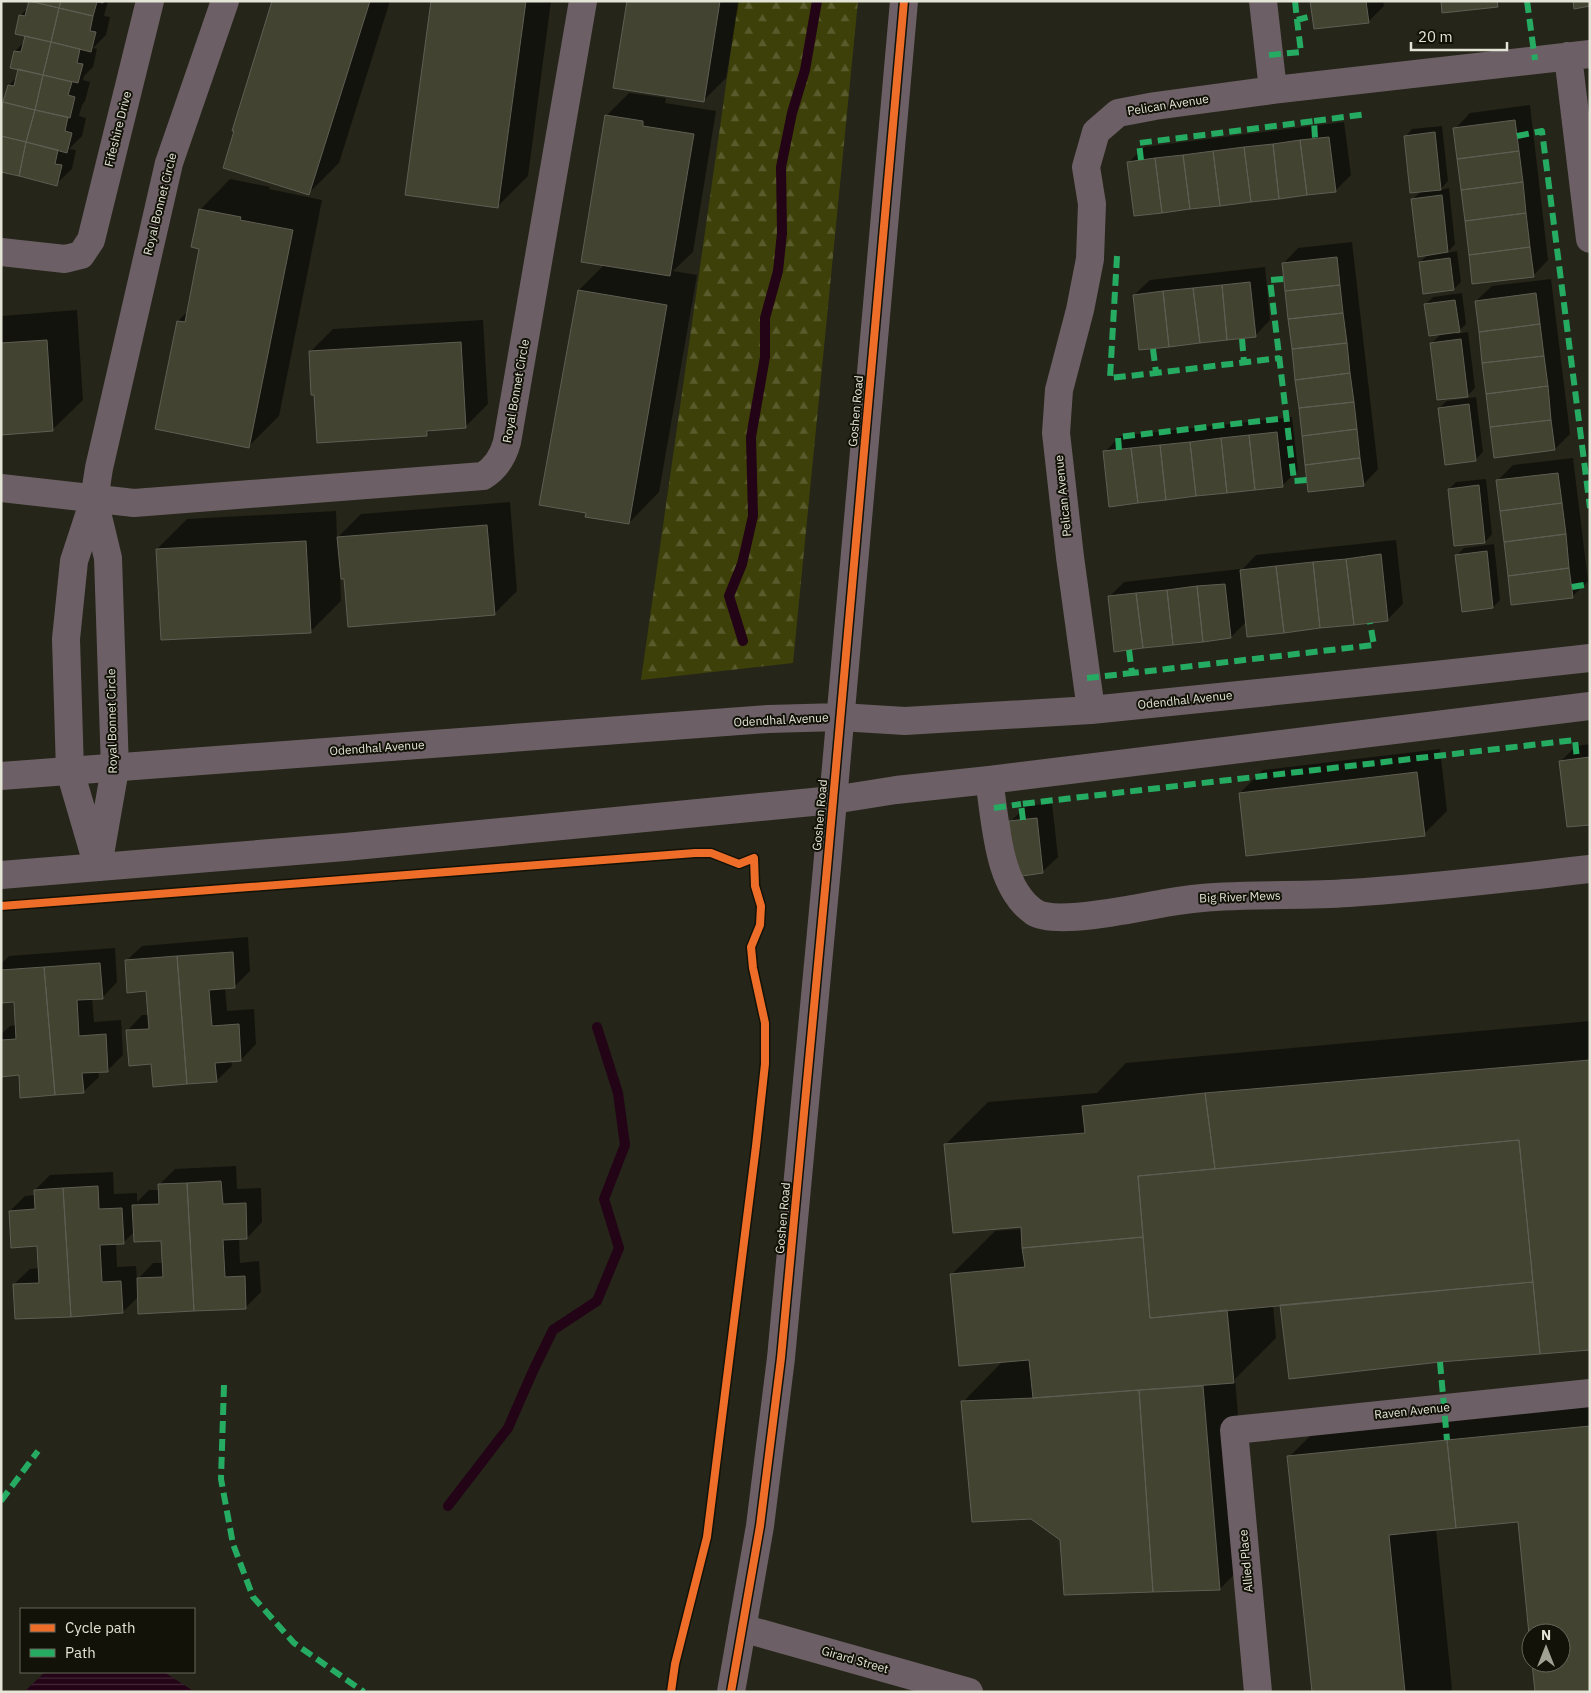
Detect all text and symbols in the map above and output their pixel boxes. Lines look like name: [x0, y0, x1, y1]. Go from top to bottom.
scale bar: [1411, 20, 1507, 52]
text: 20 m: [1418, 27, 1453, 46]
street label: Fifeshire Drive: [101, 89, 134, 168]
street label: Pelican Avenue: [1126, 91, 1210, 118]
street label: Royal Bonnet Circle: [140, 151, 180, 257]
street label: Royal Bonnet Circle: [499, 338, 532, 444]
street label: Goshen Road: [845, 375, 866, 447]
street label: Pelican Avenue: [1051, 454, 1074, 538]
street label: Royal Bonnet Circle: [103, 668, 120, 774]
street label: Odendhal Avenue: [1137, 687, 1233, 712]
street label: Odendhal Avenue: [733, 709, 829, 729]
street label: Odendhal Avenue: [329, 737, 425, 758]
street label: Goshen Road: [809, 779, 830, 851]
street label: Big River Mews: [1199, 888, 1281, 905]
street label: Goshen Road: [772, 1182, 793, 1254]
street label: Raven Avenue: [1373, 1399, 1451, 1422]
street label: Allied Place: [1235, 1529, 1256, 1593]
legend: [20, 1608, 195, 1673]
text: Cycle path: [65, 1618, 136, 1637]
north arrow: [1521, 1623, 1571, 1673]
text: N: [1541, 1626, 1551, 1644]
text: Path: [65, 1643, 96, 1662]
street label: Girard Street: [820, 1643, 890, 1676]

